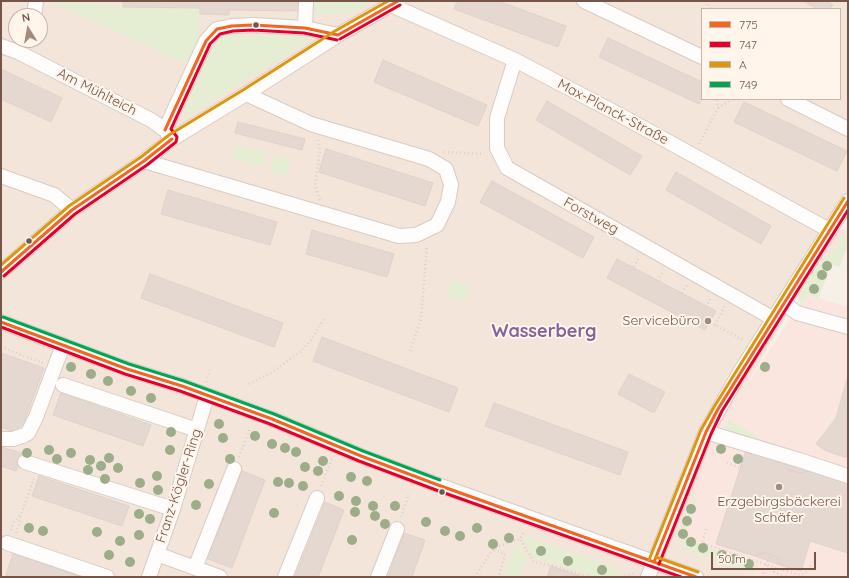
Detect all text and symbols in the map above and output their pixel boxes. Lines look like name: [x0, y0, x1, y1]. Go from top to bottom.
north arrow: [8, 8, 48, 48]
legend: [701, 8, 841, 100]
text: N: [21, 10, 31, 25]
text: 775: [739, 17, 758, 32]
unlabelled marker: [251, 20, 261, 30]
text: 747: [739, 37, 757, 52]
text: A: [739, 57, 747, 72]
street label: Am Mühlteich: [54, 65, 140, 119]
street label: Max-Planck-Straße: [555, 76, 671, 148]
text: 749: [739, 77, 757, 92]
street label: Forstweg: [560, 194, 622, 238]
unlabelled marker: [24, 236, 34, 246]
place label: Servicebüro: [623, 313, 700, 329]
marker: Servicebüro: [703, 316, 713, 326]
district label: Wasserberg: [492, 321, 596, 343]
street label: Franz-Kögler-Ring: [153, 427, 205, 545]
marker: Erzgebirgsbäckerei Schäfer: [774, 482, 784, 492]
unlabelled marker: [437, 487, 447, 497]
place label: Erzgebirgsbäckerei Schäfer: [717, 494, 841, 526]
scale bar: [713, 544, 818, 570]
text: 50 m: [718, 551, 746, 566]

